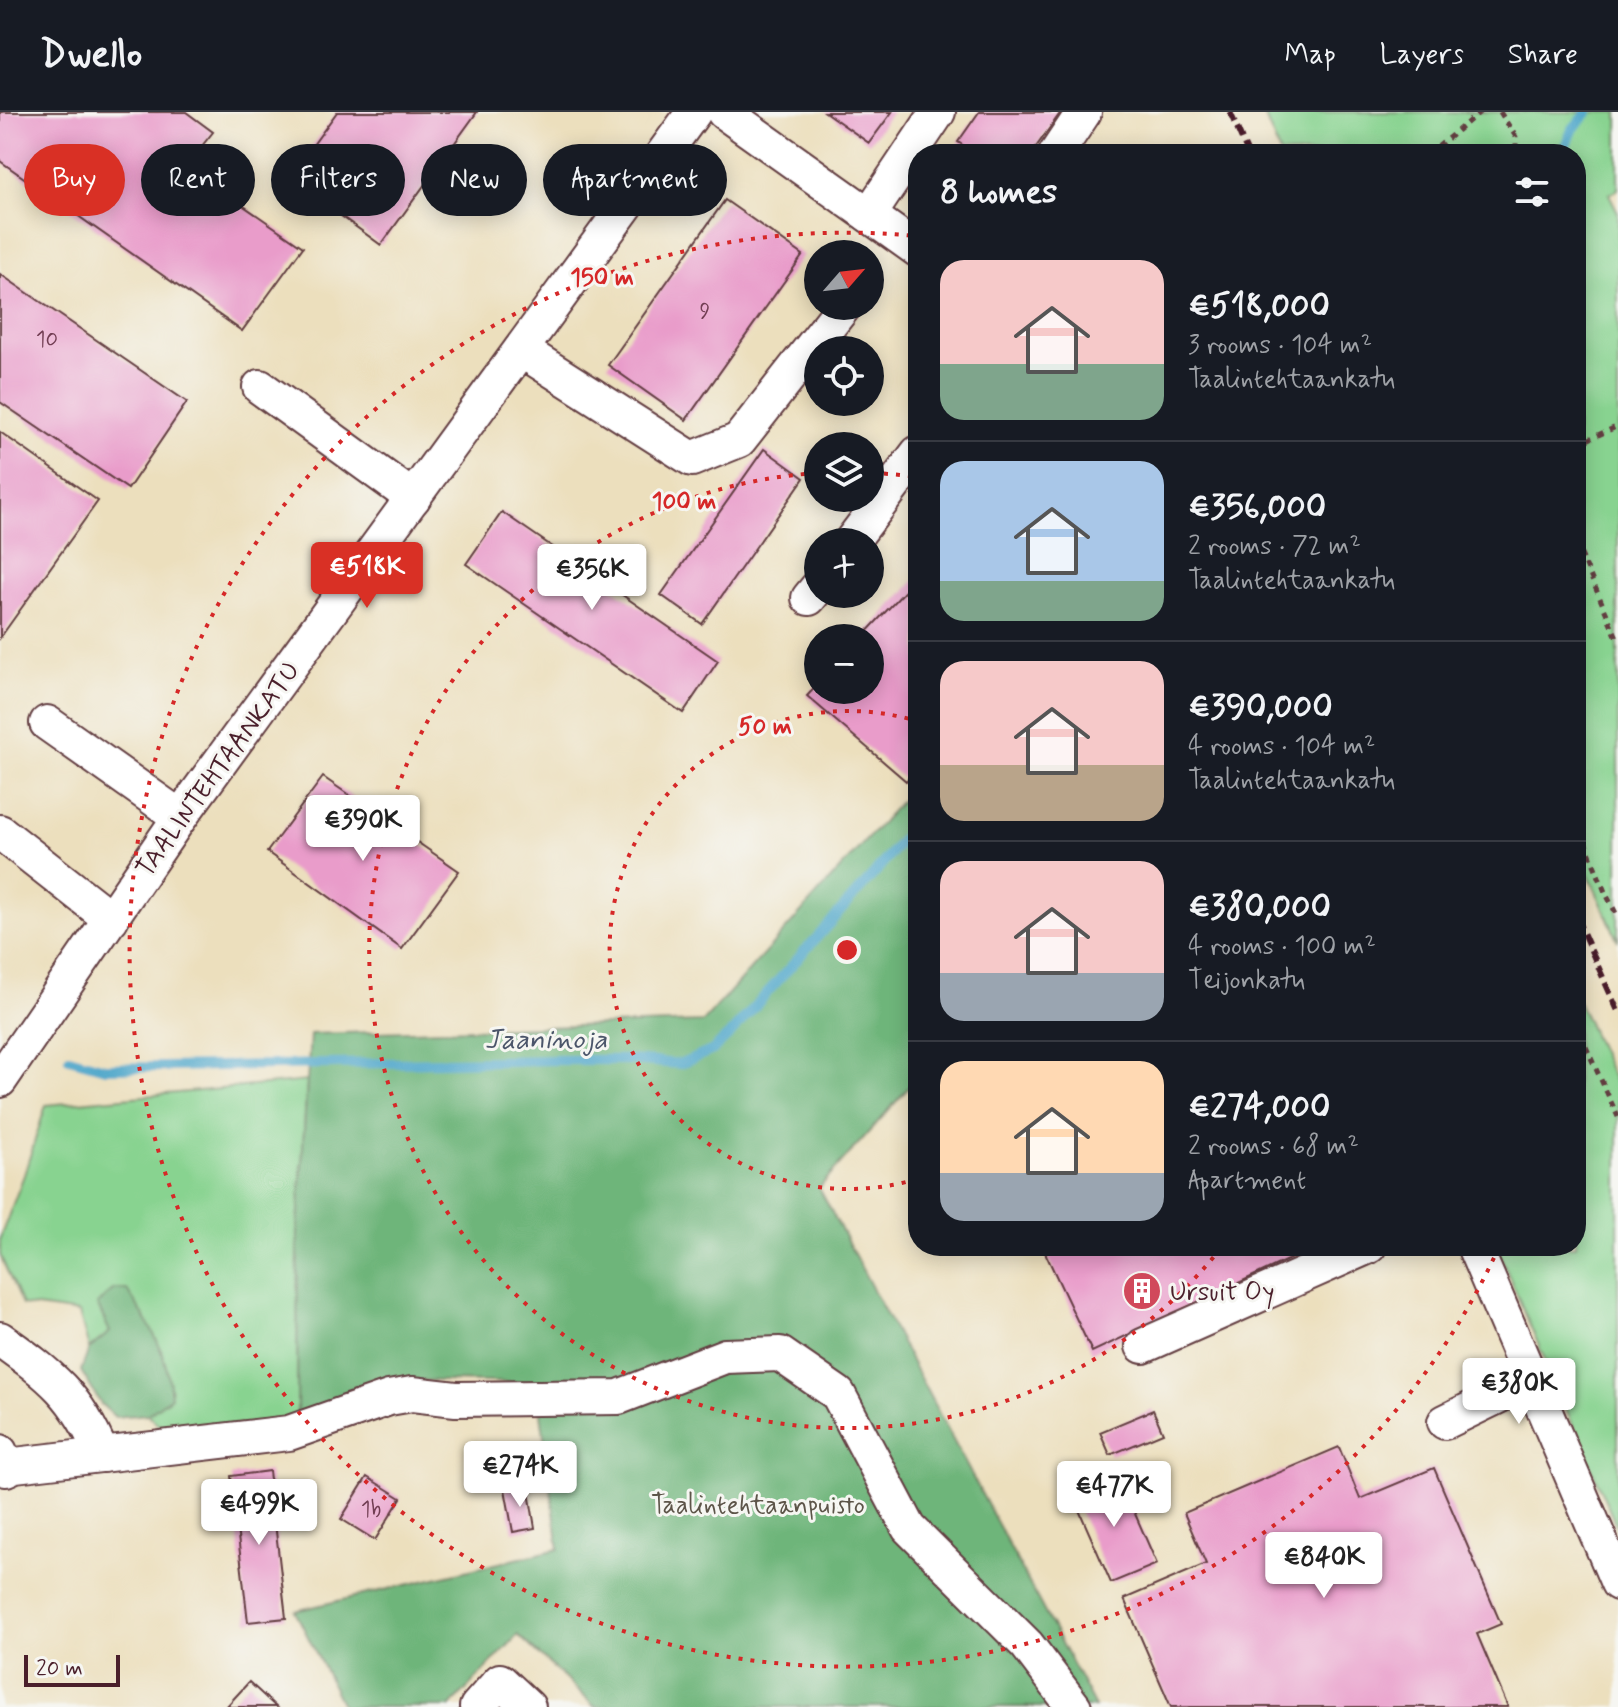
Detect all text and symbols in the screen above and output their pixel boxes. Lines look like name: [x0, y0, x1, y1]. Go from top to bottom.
text: Dwello: [40, 31, 142, 80]
text: Map: [1285, 37, 1336, 74]
text: Layers: [1380, 37, 1464, 74]
text: Share: [1508, 37, 1578, 74]
chip: Buy: [24, 144, 125, 216]
chip: Rent: [141, 144, 255, 216]
chip: Filters: [271, 144, 405, 216]
chip: New: [421, 144, 527, 216]
chip: Apartment: [543, 144, 727, 216]
text: 8 homes: [940, 170, 1057, 215]
icon: filters: [1510, 170, 1554, 214]
north arrow: [804, 240, 884, 320]
map controls: [804, 240, 884, 704]
text: 150 m: [570, 263, 634, 294]
text: €518,000: [1188, 284, 1330, 329]
icon: home: [1004, 292, 1100, 388]
house number: 9: [700, 298, 710, 326]
house number: 10: [36, 326, 58, 354]
text: 3 rooms · 104 m²: [1188, 329, 1372, 363]
button: locate: [804, 336, 884, 416]
text: Taalintehtaankatu: [1188, 363, 1395, 397]
button: layers: [804, 432, 884, 512]
text: €356,000: [1188, 485, 1326, 530]
text: 100 m: [652, 487, 716, 518]
icon: home: [1004, 493, 1100, 589]
button: +: [804, 528, 884, 608]
text: 2 rooms · 72 m²: [1188, 530, 1361, 564]
pin: €518K: [311, 542, 423, 610]
pin: €356K: [536, 544, 648, 612]
text: €518K: [329, 551, 405, 585]
text: €356K: [555, 553, 629, 587]
text: Taalintehtaankatu: [1188, 564, 1395, 598]
button: −: [804, 624, 884, 704]
street label: TAALINTEHTAANKATU: [129, 656, 308, 885]
text: €390,000: [1188, 685, 1333, 730]
icon: home: [1004, 693, 1100, 789]
text: 50 m: [738, 712, 792, 743]
text: 4 rooms · 104 m²: [1188, 730, 1375, 764]
text: Taalintehtaankatu: [1188, 764, 1395, 798]
pin: €390K: [307, 795, 419, 863]
text: €390K: [324, 804, 402, 838]
text: €380,000: [1188, 885, 1331, 930]
icon: home: [1004, 893, 1100, 989]
text: 4 rooms · 100 m²: [1188, 930, 1376, 964]
centre of rings: [833, 936, 861, 964]
text: Teijonkatu: [1188, 964, 1305, 998]
water label: Jaaninoja: [485, 1022, 608, 1059]
text: €274,000: [1188, 1085, 1330, 1130]
icon: home: [1004, 1093, 1100, 1189]
text: 2 rooms · 68 m²: [1188, 1130, 1359, 1164]
text: Apartment: [1188, 1164, 1306, 1198]
building icon: Ursuit Oy: [1121, 1270, 1163, 1312]
place label: Ursuit Oy: [1170, 1276, 1274, 1310]
pin: €380K: [1463, 1358, 1575, 1426]
text: €380K: [1480, 1367, 1558, 1401]
pin: €274K: [464, 1441, 576, 1509]
text: €274K: [482, 1450, 558, 1484]
pin: €477K: [1058, 1461, 1170, 1529]
text: €477K: [1075, 1470, 1153, 1504]
pin: €499K: [203, 1479, 315, 1547]
text: €499K: [219, 1488, 299, 1522]
park label: Taalintehtaanpuisto: [651, 1489, 865, 1523]
house number: 1b: [361, 1496, 381, 1524]
pin: €840K: [1268, 1532, 1380, 1600]
text: €840K: [1283, 1541, 1365, 1575]
scale bar: [24, 1651, 120, 1687]
text: 20 m: [36, 1655, 83, 1683]

